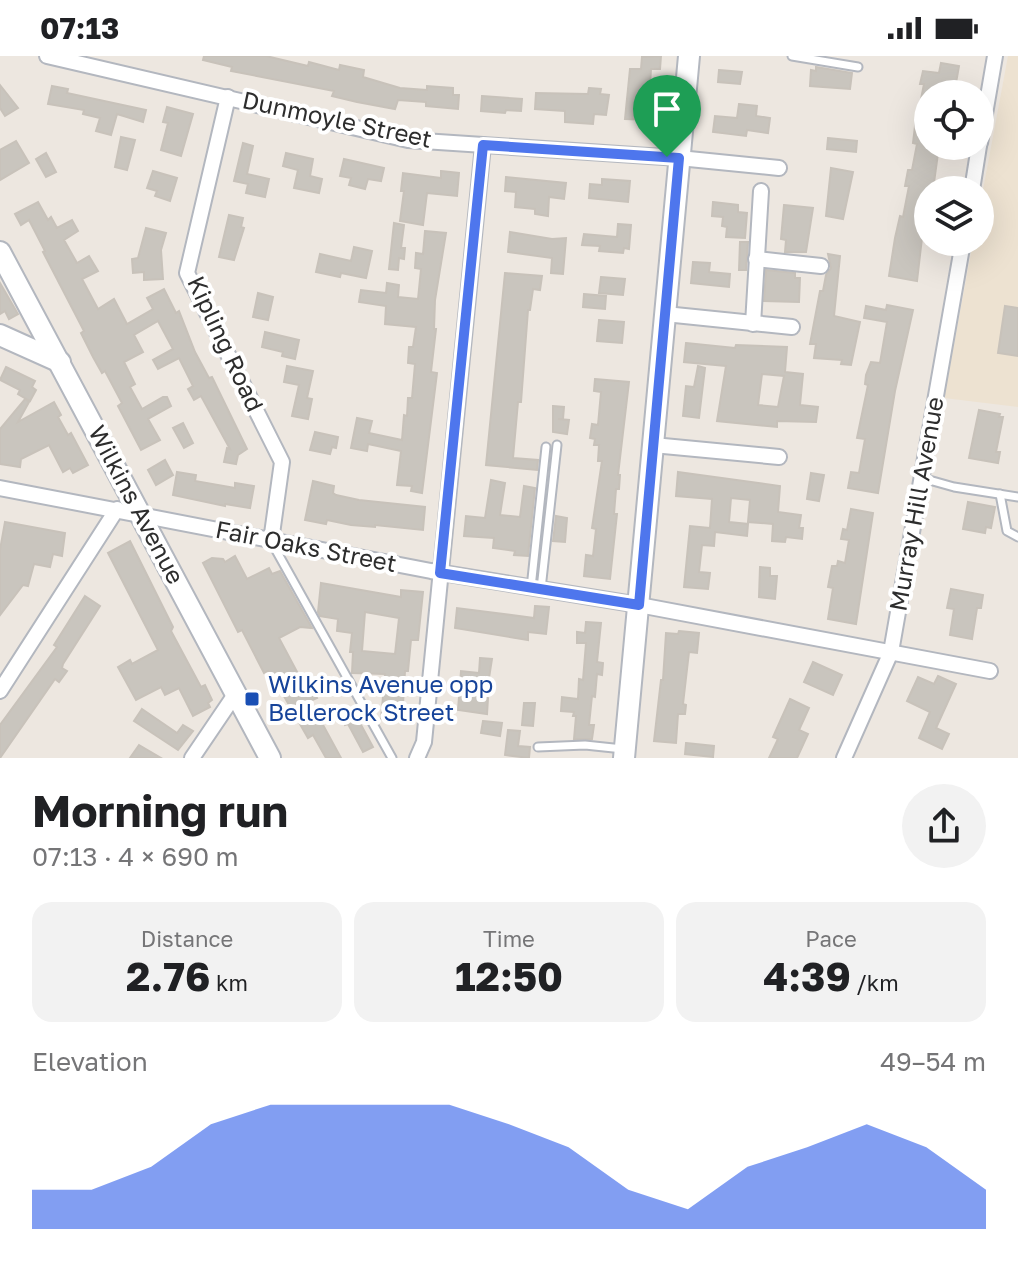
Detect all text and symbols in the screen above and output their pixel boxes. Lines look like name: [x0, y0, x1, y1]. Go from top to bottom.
text: 07:13: [40, 10, 119, 46]
pin: [633, 75, 701, 157]
map controls: [914, 80, 994, 256]
button: locate: [914, 80, 994, 160]
street label: Dunmoyle Street: [240, 84, 435, 153]
icon: arrive: [645, 87, 689, 131]
button: layers: [914, 176, 994, 256]
street label: Kipling Road: [182, 271, 270, 416]
street label: Murray Hill Avenue: [882, 394, 949, 613]
street label: Wilkins Avenue: [83, 420, 191, 589]
street label: Fair Oaks Street: [213, 514, 399, 577]
place label: Wilkins Avenue opp Bellerock Street: [268, 669, 493, 726]
marker: Wilkins Avenue opp Bellerock Street: [243, 690, 261, 708]
text: Morning run: [32, 784, 288, 837]
button: share: [902, 784, 986, 868]
text: 07:13 · 4 × 690 m: [32, 841, 239, 872]
text: Distance: [141, 925, 233, 952]
text: Time: [483, 925, 535, 952]
text: Pace: [805, 925, 857, 952]
text: 2.76: [126, 952, 211, 1000]
text: 12:50: [455, 952, 563, 1000]
text: 4:39: [763, 952, 851, 1000]
text: km: [211, 969, 248, 996]
text: /km: [851, 969, 899, 996]
text: Elevation: [32, 1046, 148, 1077]
text: 49–54 m: [880, 1046, 986, 1077]

